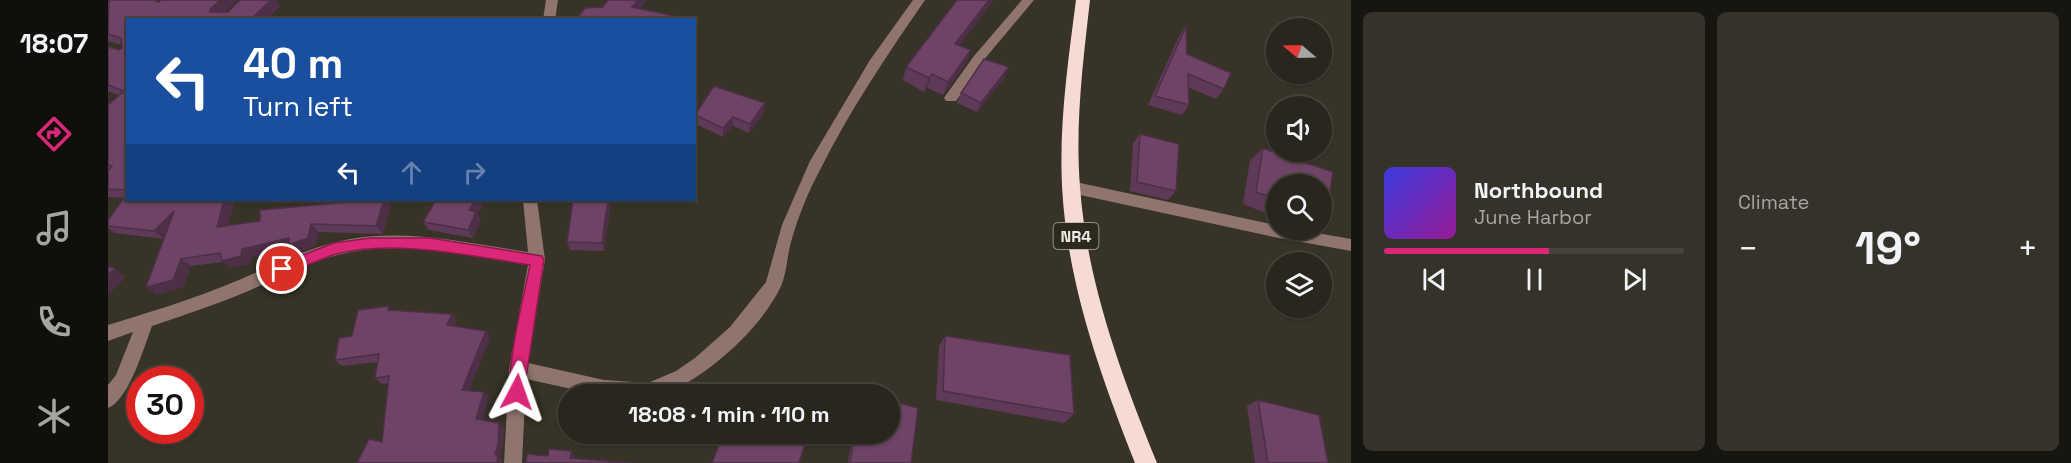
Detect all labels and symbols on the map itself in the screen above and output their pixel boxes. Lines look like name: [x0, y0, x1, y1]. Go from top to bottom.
north arrow: [1266, 18, 1332, 84]
road number: NR4: [1054, 223, 1098, 249]
pin: [256, 243, 307, 294]
position arrow: [485, 360, 549, 424]
speed limit sign: 30: [126, 366, 204, 444]

